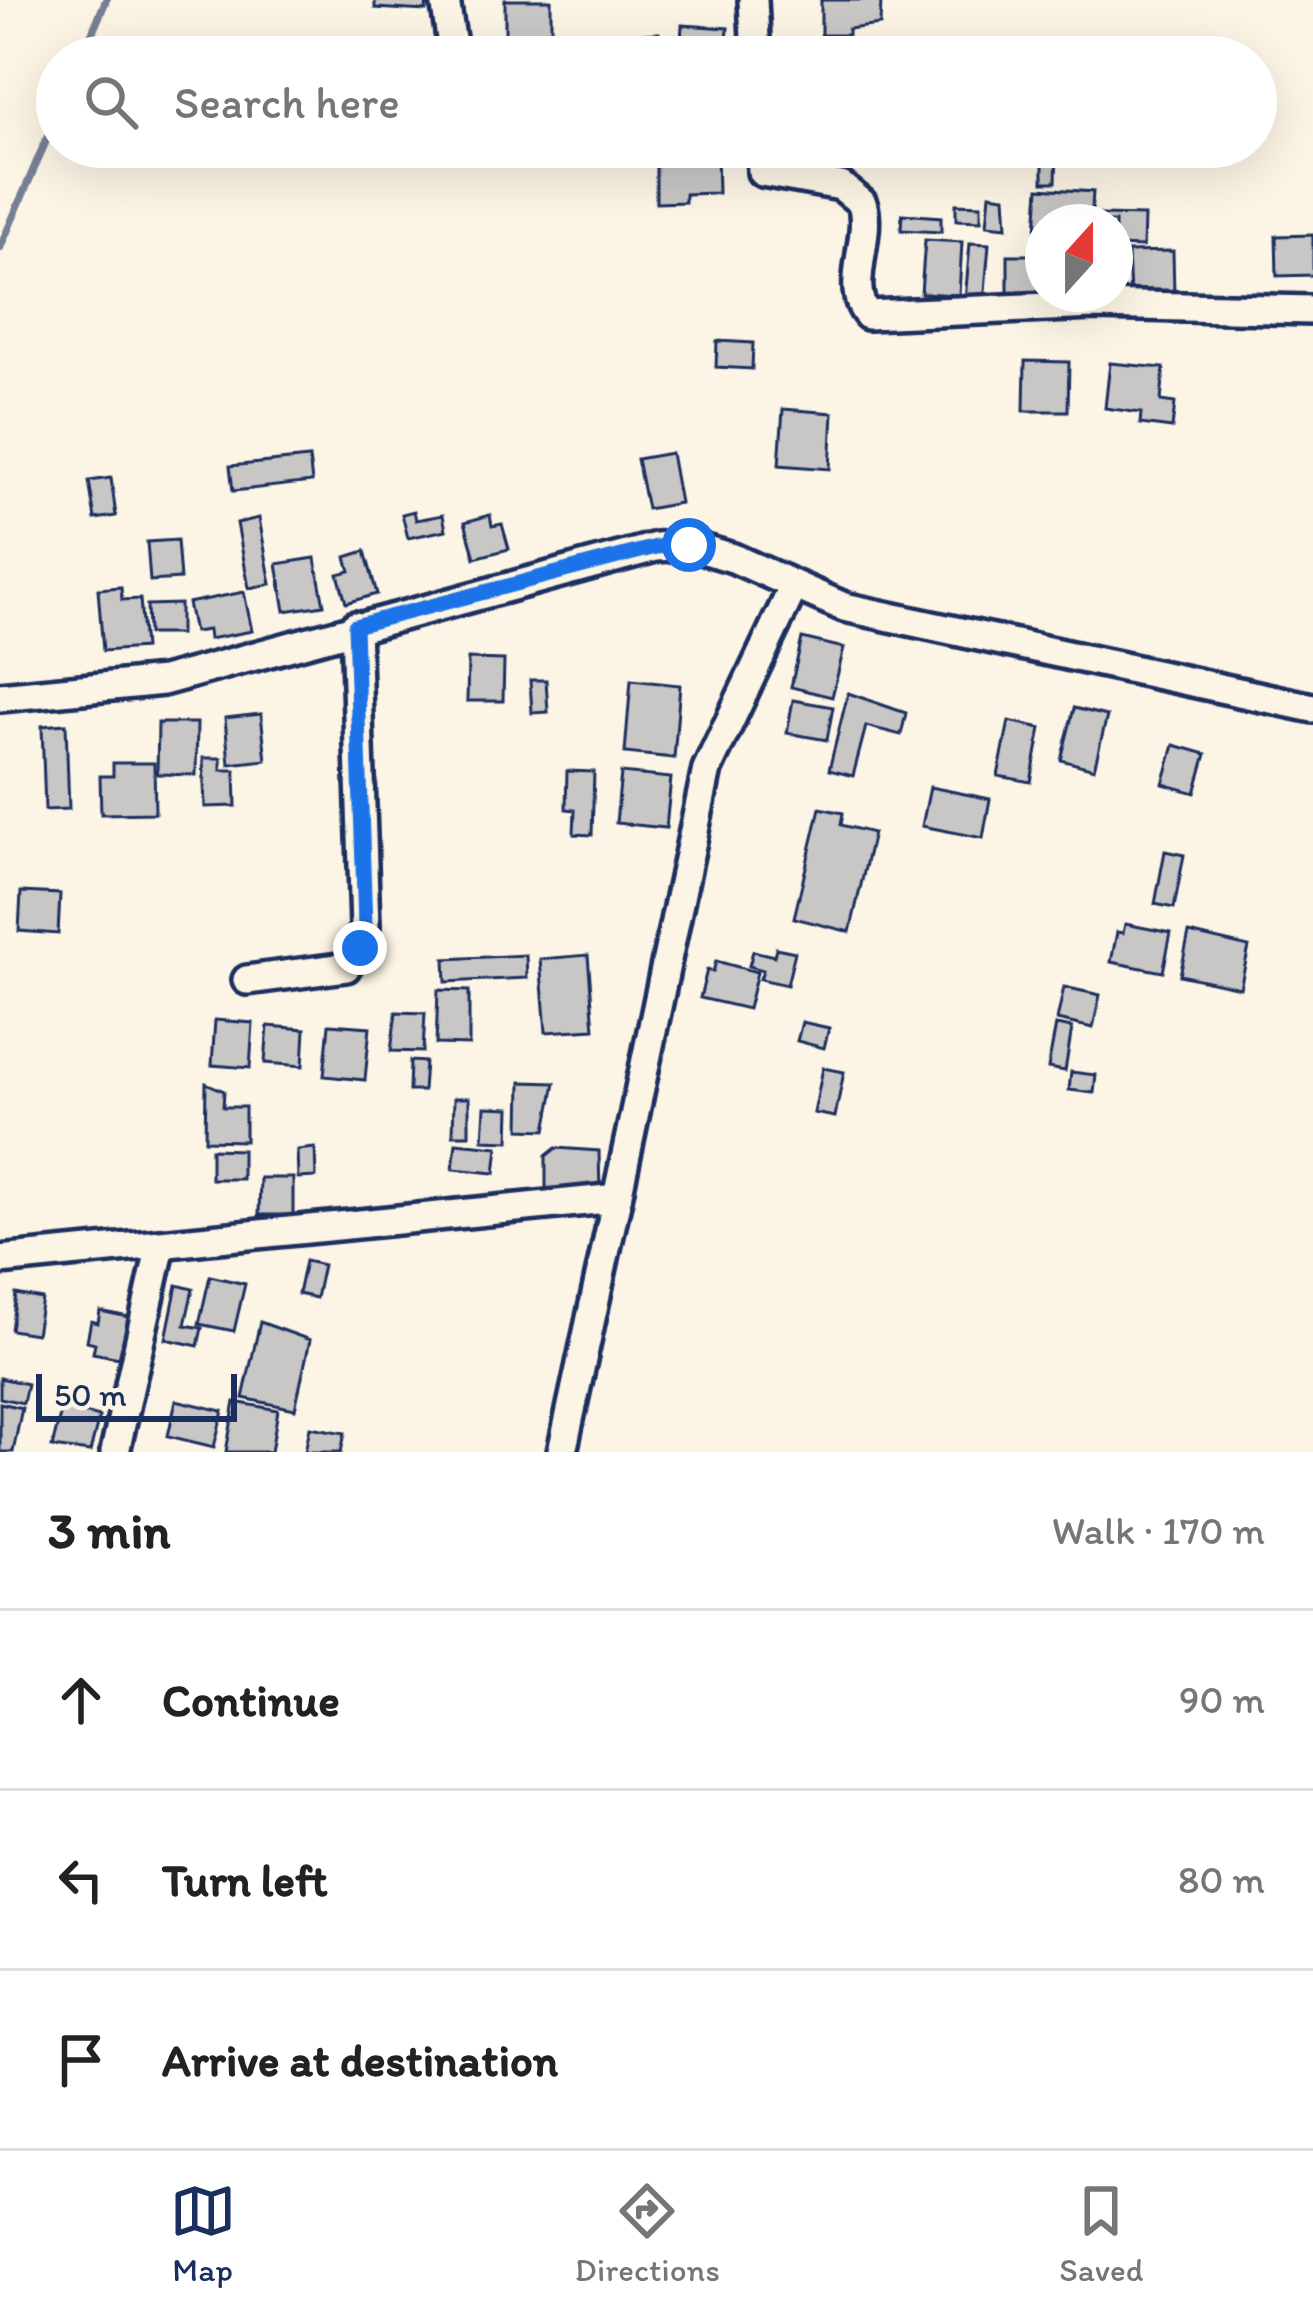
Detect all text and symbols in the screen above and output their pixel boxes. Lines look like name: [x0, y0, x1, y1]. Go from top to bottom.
search box: [36, 36, 1277, 168]
icon: search: [78, 69, 144, 135]
text: Search here: [174, 75, 400, 129]
north arrow: [1025, 204, 1133, 312]
route start: [662, 518, 716, 572]
route end: [333, 921, 387, 975]
scale bar: [36, 1368, 237, 1421]
text: 50 m: [54, 1375, 127, 1414]
text: 3 min: [48, 1500, 170, 1561]
text: Walk · 170 m: [1052, 1507, 1265, 1554]
icon: ahead: [48, 1667, 114, 1733]
text: Continue: [162, 1673, 340, 1727]
text: 90 m: [1179, 1676, 1265, 1723]
icon: left: [48, 1847, 114, 1913]
text: Turn left: [162, 1853, 328, 1907]
text: 80 m: [1178, 1856, 1265, 1903]
icon: arrive: [48, 2027, 114, 2093]
text: Arrive at destination: [162, 2033, 558, 2087]
tab: Map: [170, 2178, 236, 2289]
tab: Directions: [575, 2178, 720, 2289]
tab: Saved: [1059, 2178, 1143, 2289]

